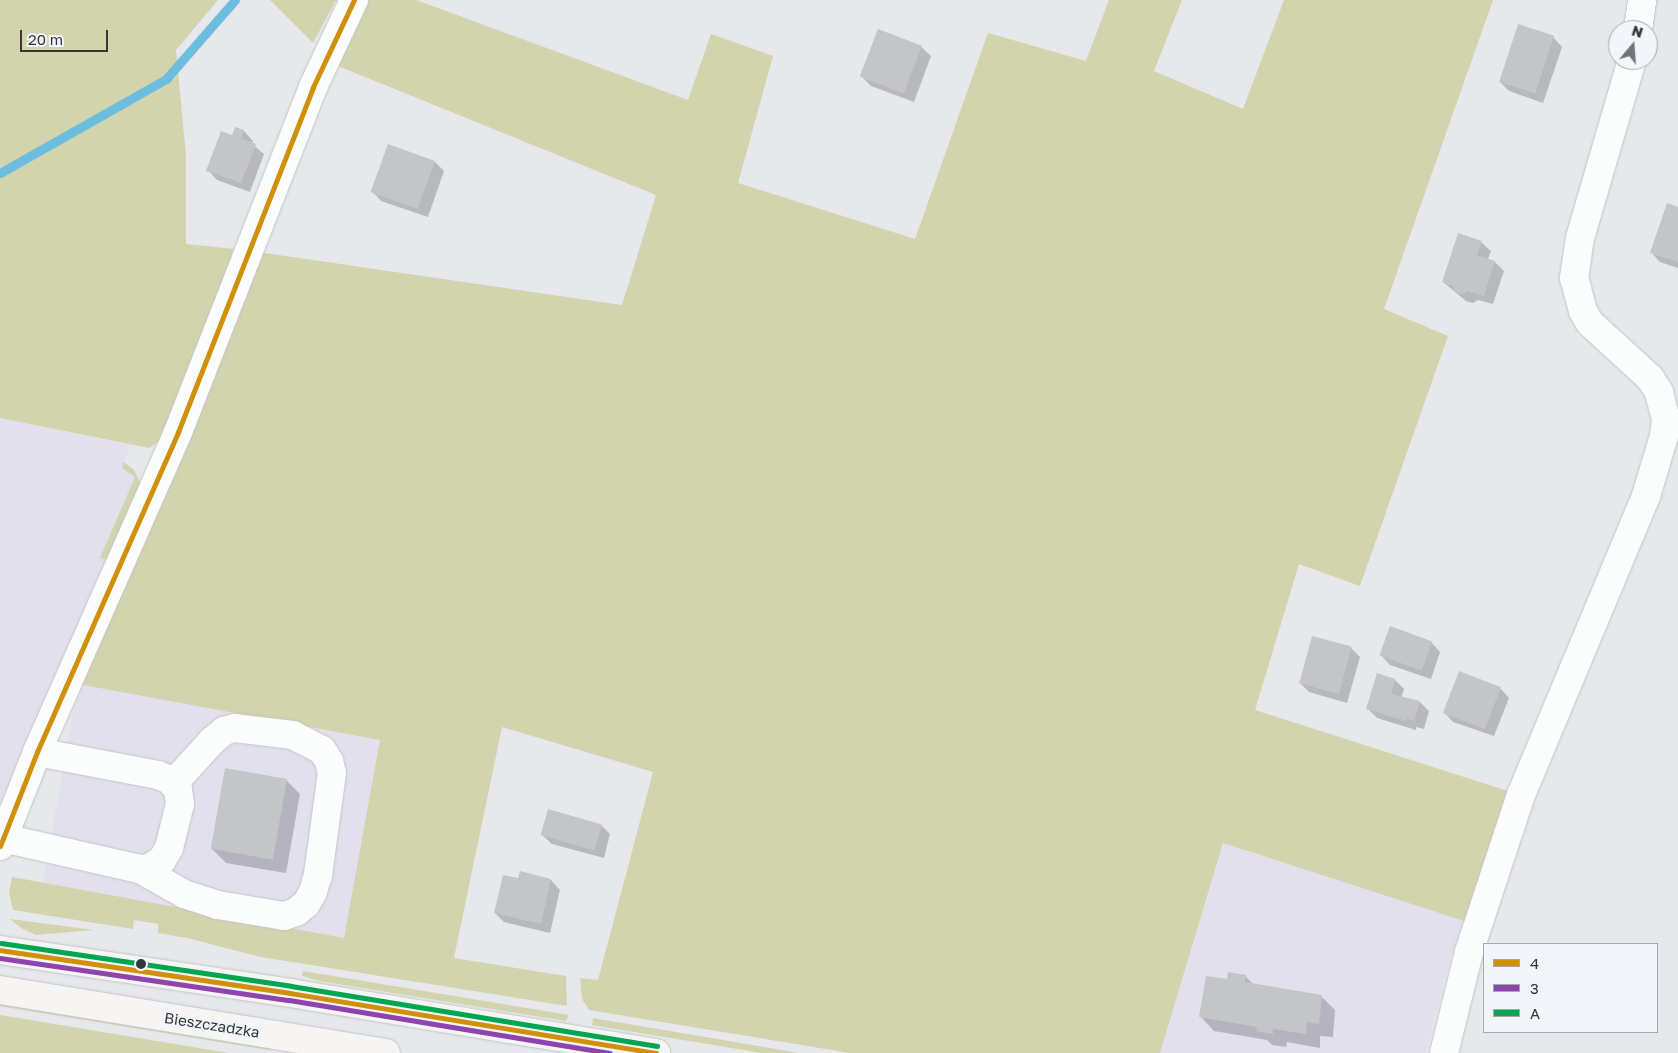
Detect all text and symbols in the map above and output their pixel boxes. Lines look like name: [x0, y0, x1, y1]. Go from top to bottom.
scale bar: [22, 20, 110, 52]
north arrow: [1608, 20, 1658, 70]
text: N: [1630, 21, 1645, 41]
text: 20 m: [28, 30, 63, 48]
legend: [1483, 943, 1658, 1033]
text: 4: [1530, 954, 1539, 972]
unlabelled marker: [136, 959, 146, 969]
text: 3: [1530, 979, 1539, 997]
text: A: [1530, 1004, 1540, 1022]
street label: Bieszczadzka: [163, 1009, 261, 1041]

